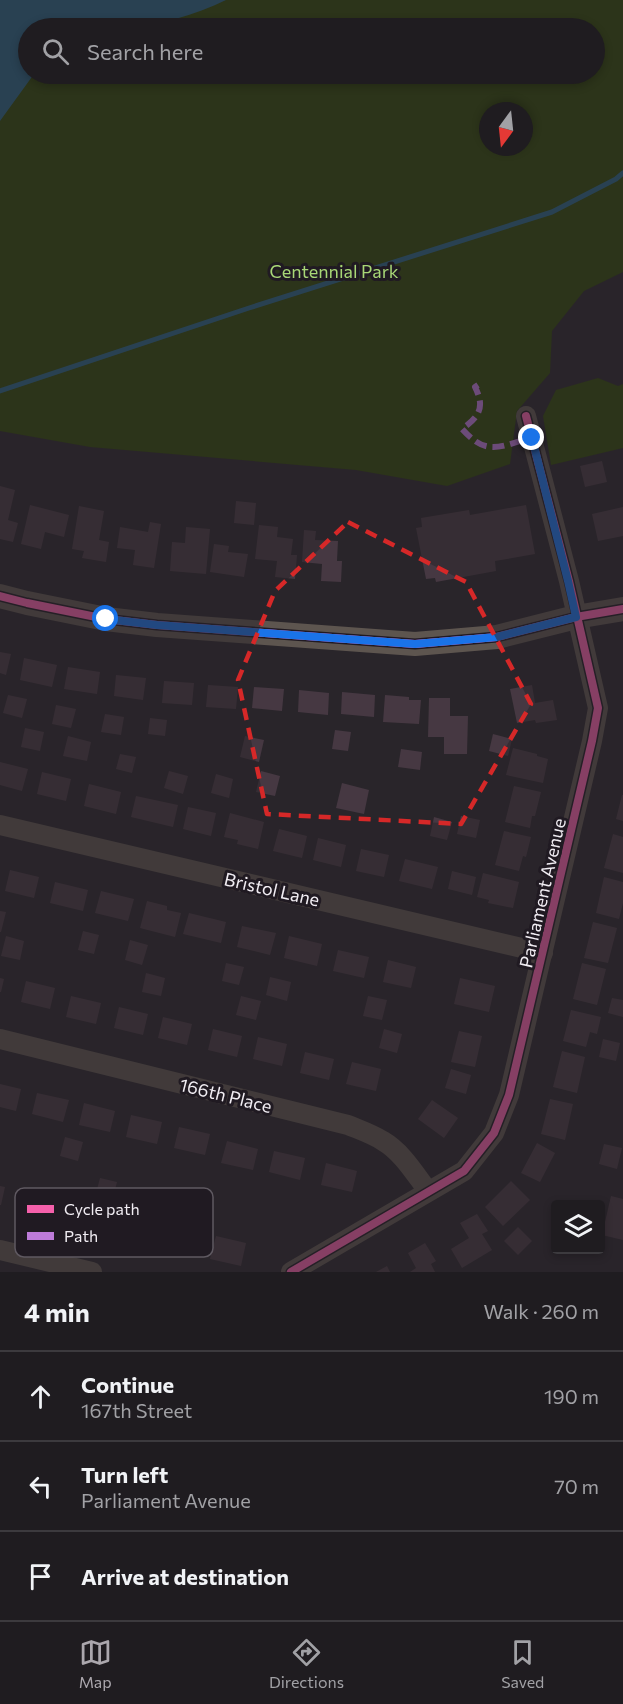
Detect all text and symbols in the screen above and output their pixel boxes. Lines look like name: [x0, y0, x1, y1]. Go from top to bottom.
search box: [18, 18, 605, 84]
icon: search: [39, 35, 72, 68]
text: Search here: [87, 38, 203, 65]
north arrow: [479, 102, 533, 156]
park label: Centennial Park: [269, 260, 399, 282]
route end: [518, 424, 544, 450]
route start: [92, 605, 118, 631]
street label: Parliament Avenue: [514, 816, 570, 970]
street label: Bristol Lane: [222, 867, 322, 911]
street label: 166th Place: [178, 1073, 274, 1117]
legend: [15, 1188, 213, 1257]
text: Cycle path: [64, 1199, 140, 1218]
map controls: [551, 1200, 605, 1254]
button: layers: [551, 1200, 605, 1254]
text: Path: [64, 1226, 98, 1245]
text: 4 min: [24, 1296, 90, 1327]
text: Walk · 260 m: [483, 1299, 599, 1323]
text: Continue: [81, 1371, 174, 1398]
icon: ahead: [24, 1380, 57, 1413]
text: 190 m: [544, 1384, 599, 1408]
text: 167th Street: [81, 1398, 192, 1422]
text: Turn left: [81, 1461, 168, 1488]
icon: left: [24, 1470, 57, 1503]
text: 70 m: [554, 1474, 599, 1498]
text: Parliament Avenue: [81, 1488, 251, 1512]
icon: arrive: [24, 1560, 57, 1593]
text: Arrive at destination: [81, 1563, 289, 1590]
tab: Map: [79, 1636, 112, 1691]
tab: Directions: [269, 1636, 344, 1691]
tab: Saved: [501, 1636, 544, 1691]

